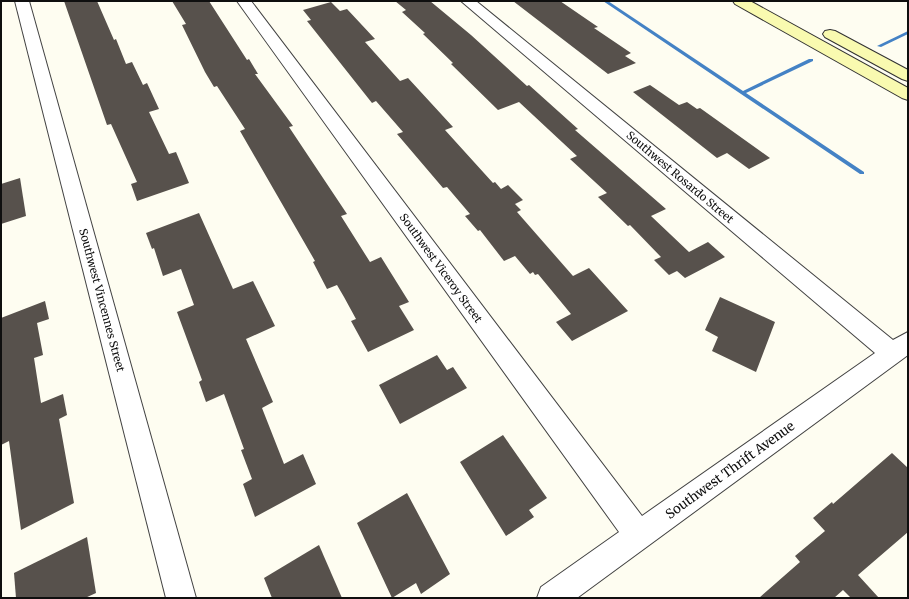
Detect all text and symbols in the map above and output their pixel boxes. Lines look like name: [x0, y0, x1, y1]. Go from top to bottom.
street label: Southwest Rosardo Street: [623, 128, 737, 226]
street label: Southwest Viceroy Street: [397, 211, 486, 326]
street label: Southwest Vincennes Street: [76, 227, 128, 374]
street label: Southwest Thrift Avenue: [662, 417, 798, 523]

